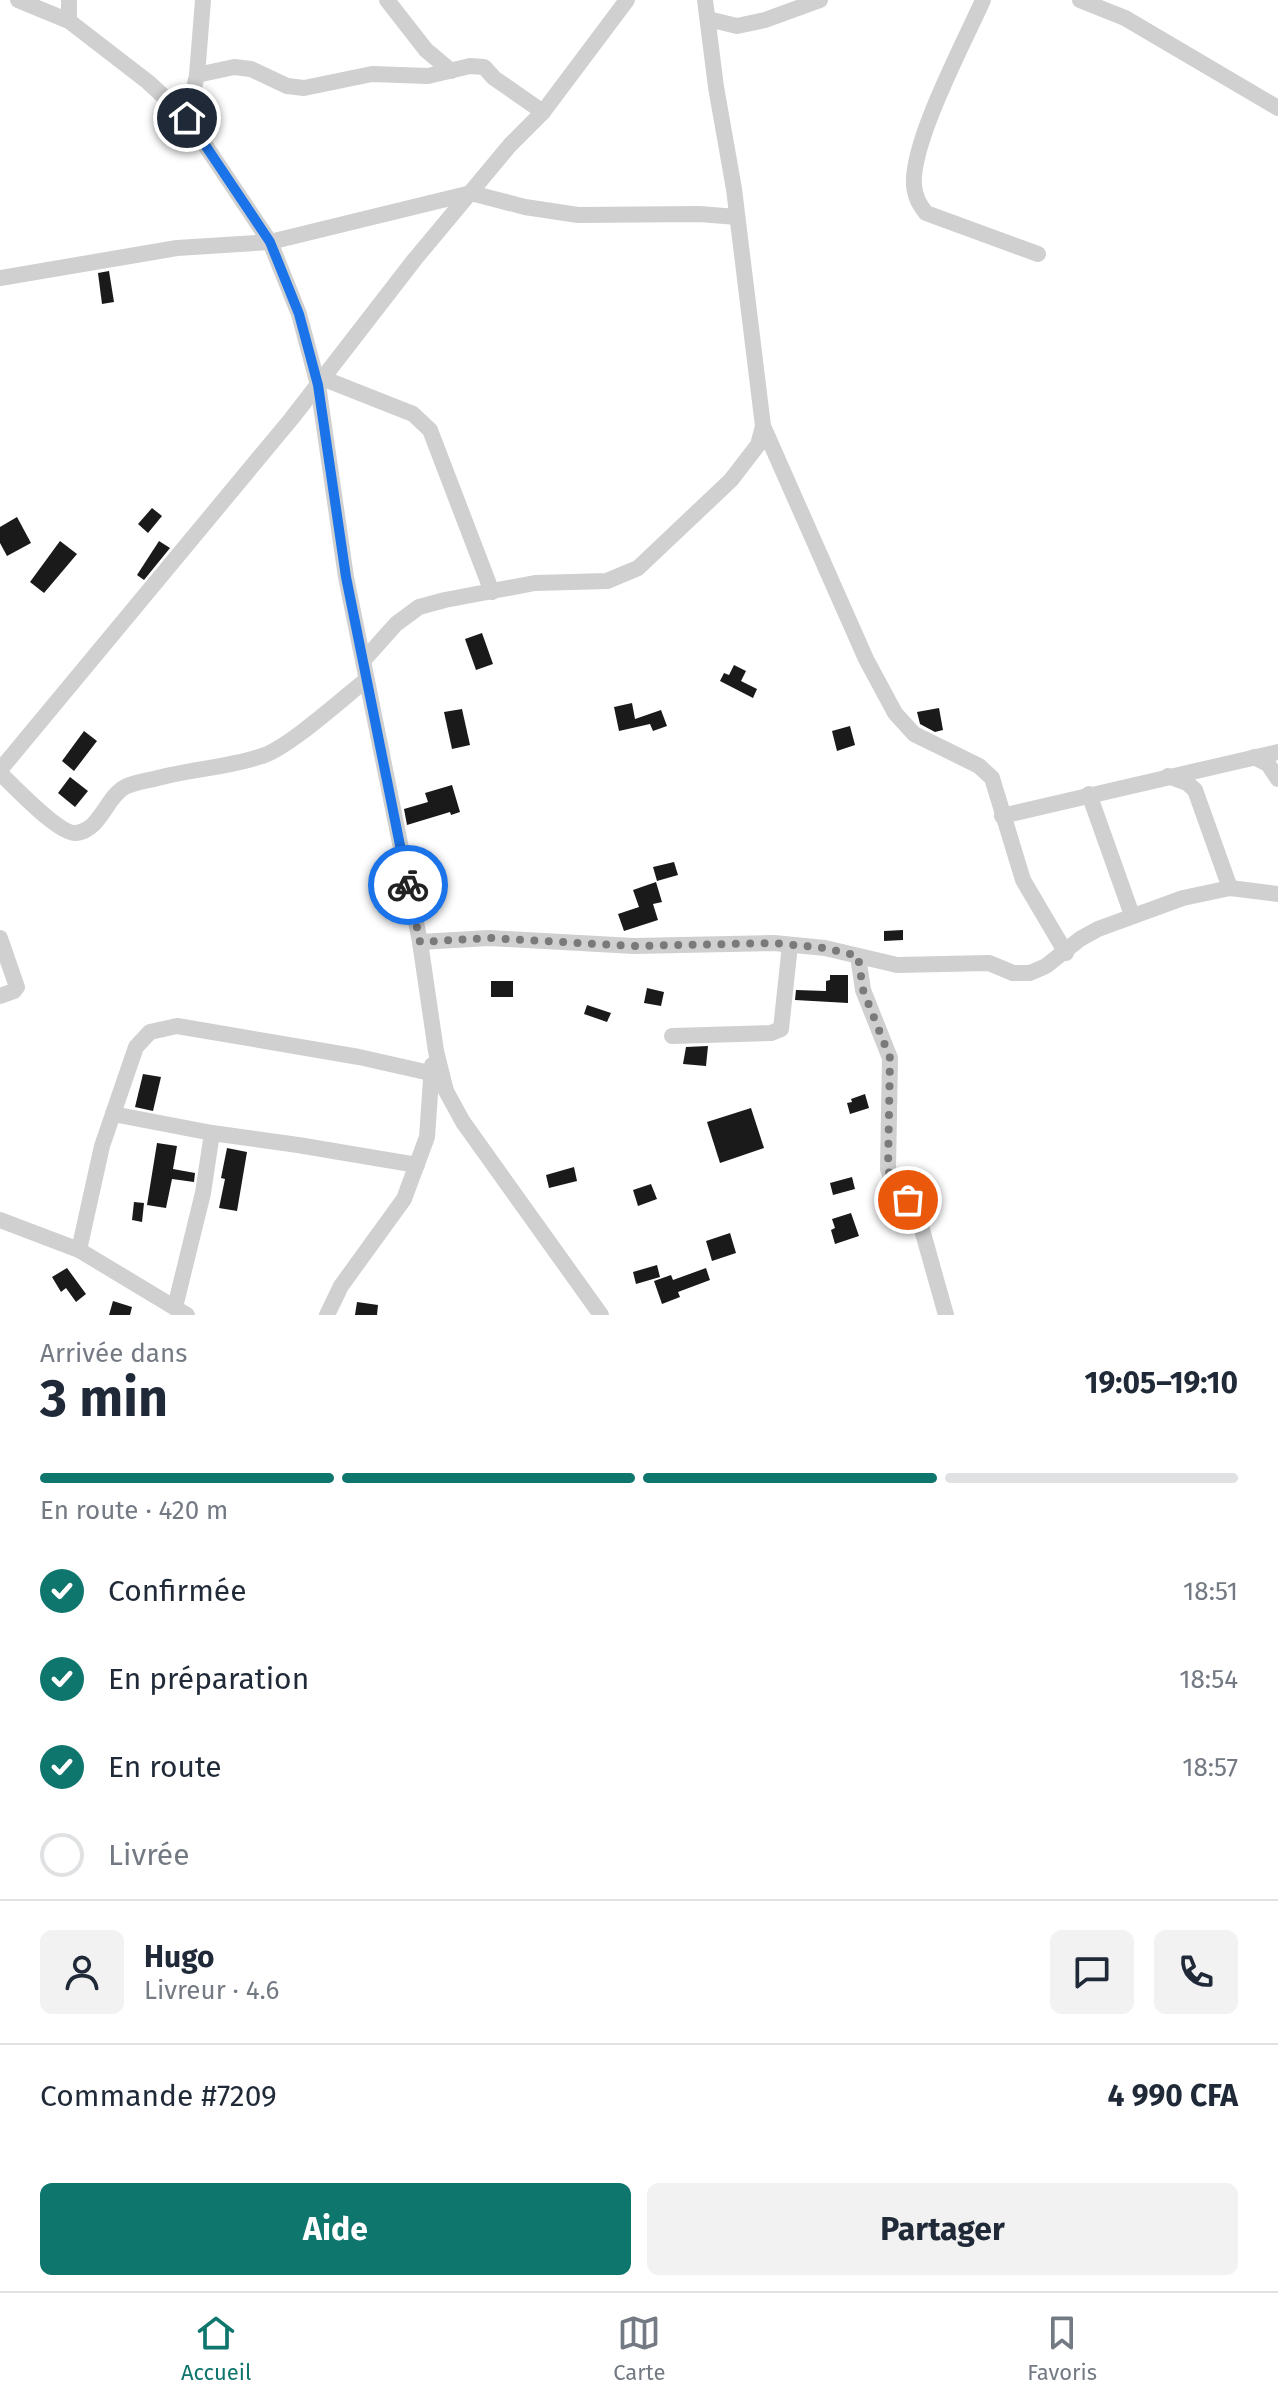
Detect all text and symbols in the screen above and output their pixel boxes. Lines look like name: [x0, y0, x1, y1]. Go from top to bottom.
pin: [153, 84, 221, 152]
icon: home: [165, 96, 209, 140]
courier: [368, 845, 448, 925]
icon: bike: [386, 863, 430, 907]
pin: [874, 1166, 942, 1234]
icon: bag: [886, 1178, 930, 1222]
text: Arrivée dans: [40, 1338, 187, 1369]
text: 19:05–19:10: [1085, 1365, 1238, 1401]
text: 3 min: [40, 1367, 168, 1430]
text: En route · 420 m: [40, 1495, 228, 1526]
icon: check: [40, 1569, 84, 1613]
text: Confirmée: [108, 1573, 247, 1609]
text: 18:51: [1183, 1576, 1238, 1607]
icon: check: [40, 1657, 84, 1701]
text: En préparation: [108, 1661, 309, 1697]
text: 18:54: [1179, 1664, 1238, 1695]
icon: check: [40, 1745, 84, 1789]
text: En route: [108, 1749, 222, 1785]
text: 18:57: [1182, 1752, 1238, 1783]
text: Livrée: [108, 1837, 190, 1873]
button: person: [40, 1930, 124, 2014]
button: chat: [1050, 1930, 1134, 2014]
button: phone: [1154, 1930, 1238, 2014]
text: Hugo: [144, 1939, 215, 1975]
text: Livreur · 4.6: [144, 1975, 279, 2006]
text: Commande #7209: [40, 2078, 277, 2114]
text: 4 990 CFA: [1108, 2078, 1238, 2114]
button: Aide: [40, 2183, 631, 2275]
button: Partager: [647, 2183, 1238, 2275]
tab: Accueil: [181, 2311, 251, 2386]
tab: Carte: [613, 2311, 665, 2386]
tab: Favoris: [1027, 2311, 1097, 2386]

